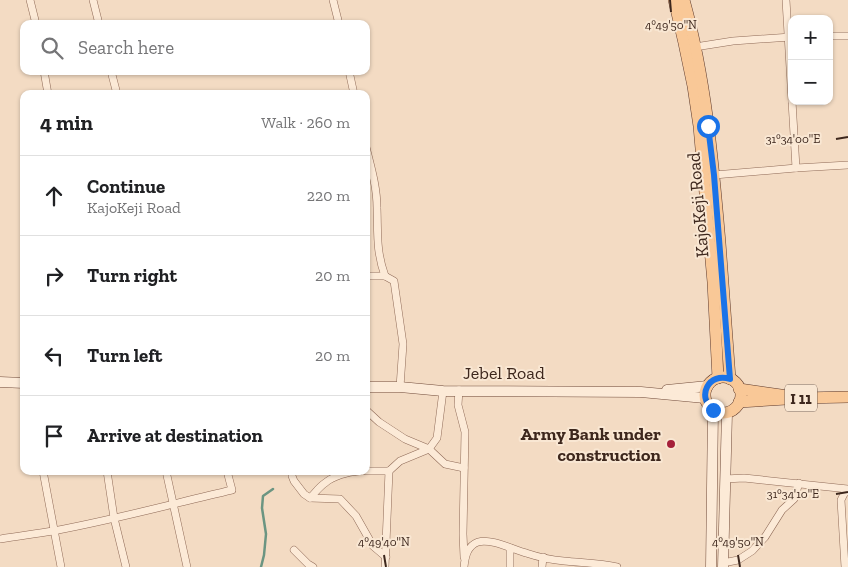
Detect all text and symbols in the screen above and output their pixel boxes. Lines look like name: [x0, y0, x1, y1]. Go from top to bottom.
map controls: [788, 15, 833, 105]
button: +: [788, 15, 833, 60]
text: 4°49'50"N: [645, 18, 697, 32]
search box: [20, 20, 370, 75]
icon: search: [38, 34, 66, 62]
text: Search here: [78, 36, 174, 59]
button: −: [788, 60, 833, 105]
text: 4 min: [40, 110, 93, 135]
text: Walk · 260 m: [261, 113, 350, 132]
route start: [697, 115, 720, 138]
text: 31°34'00"E: [766, 132, 820, 146]
street label: KajoKeji Road: [682, 151, 714, 259]
text: Continue: [87, 175, 165, 198]
icon: ahead: [40, 182, 68, 210]
text: 220 m: [307, 186, 350, 205]
text: KajoKeji Road: [87, 198, 181, 217]
icon: right: [40, 262, 68, 290]
text: Turn right: [87, 264, 177, 287]
text: 20 m: [315, 266, 350, 285]
icon: left: [40, 342, 68, 370]
text: Turn left: [87, 344, 162, 367]
text: 20 m: [315, 346, 350, 365]
street label: Jebel Road: [463, 362, 545, 384]
road number: I 11: [785, 384, 817, 412]
route end: [702, 399, 725, 422]
icon: arrive: [40, 422, 68, 450]
place label: Army Bank under construction: [520, 423, 661, 466]
text: Arrive at destination: [87, 424, 263, 447]
marker: Army Bank under construction: [665, 438, 677, 450]
text: 31°34'10"E: [767, 487, 819, 501]
text: 4°49'40"N: [358, 535, 410, 549]
text: 4°49'50"N: [712, 535, 764, 549]

